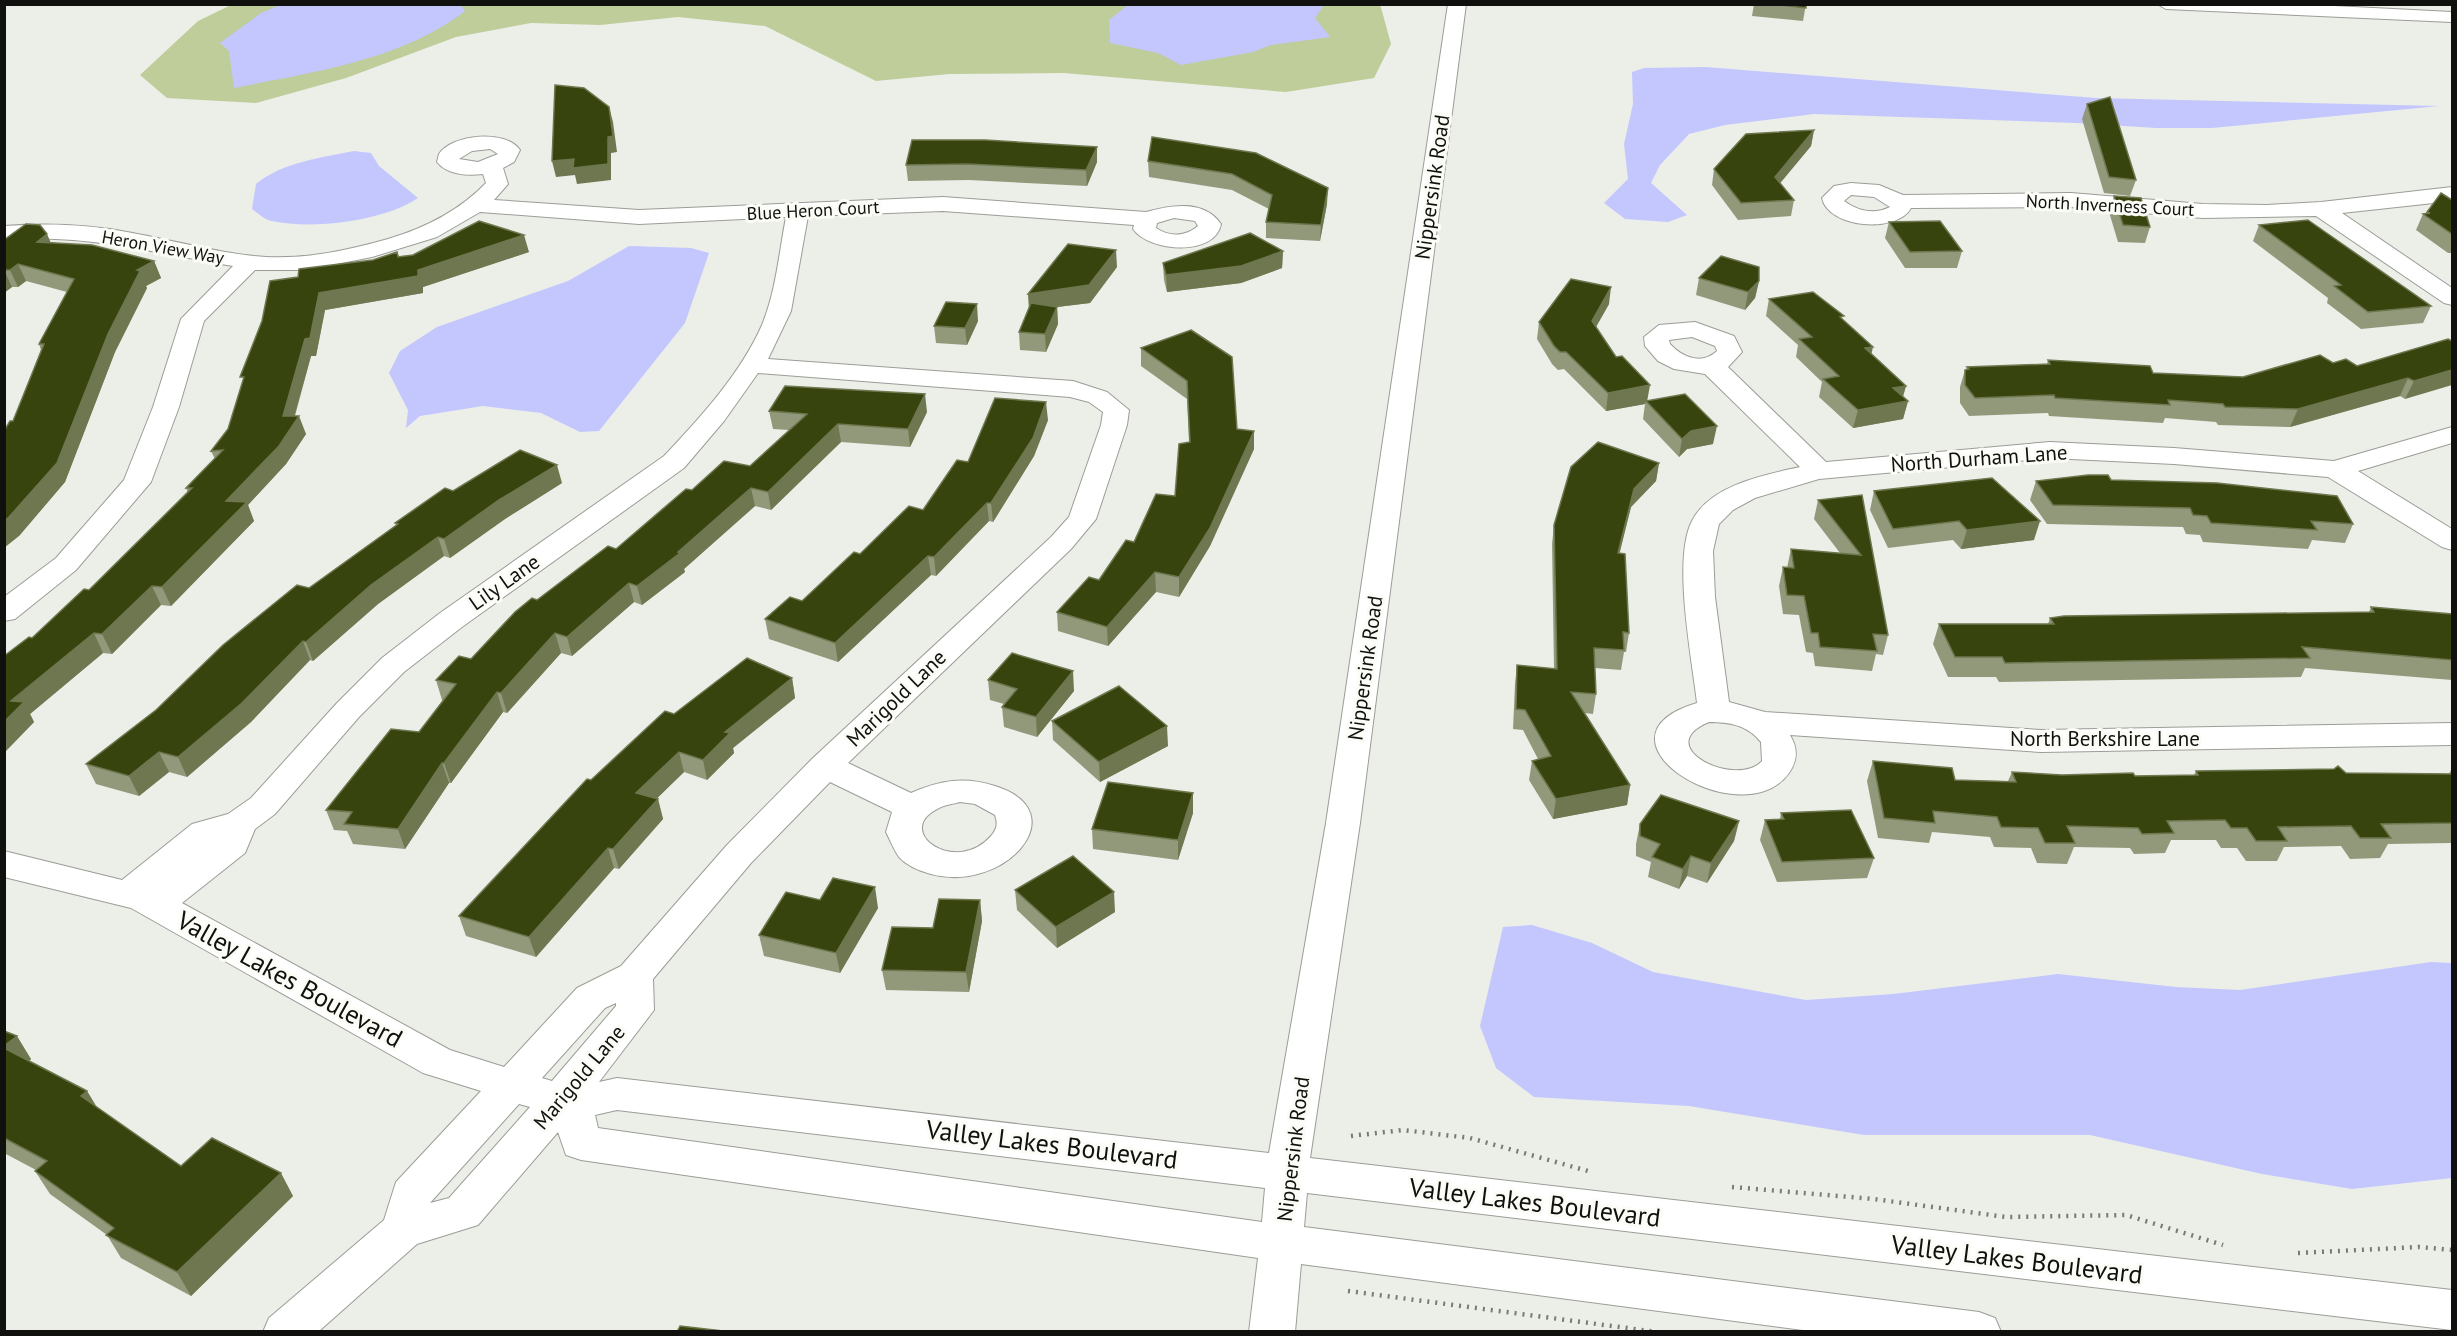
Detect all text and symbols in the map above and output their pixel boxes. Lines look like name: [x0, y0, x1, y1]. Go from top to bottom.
street label: Nippersink Road: [1408, 113, 1456, 261]
street label: North Inverness Court: [2025, 189, 2195, 221]
street label: Blue Heron Court: [746, 195, 880, 225]
street label: Heron View Way: [100, 225, 227, 269]
street label: North Durham Lane: [1890, 438, 2068, 478]
street label: Lily Lane: [463, 548, 545, 616]
street label: Nippersink Road: [1341, 594, 1389, 742]
street label: Marigold Lane: [840, 644, 952, 752]
street label: North Berkshire Lane: [2010, 725, 2200, 752]
street label: Valley Lakes Boulevard: [170, 903, 409, 1055]
street label: Marigold Lane: [527, 1019, 631, 1135]
street label: Nippersink Road: [1271, 1075, 1315, 1223]
street label: Valley Lakes Boulevard: [923, 1112, 1180, 1176]
street label: Valley Lakes Boulevard: [1406, 1170, 1663, 1234]
street label: Valley Lakes Boulevard: [1888, 1227, 2145, 1291]

